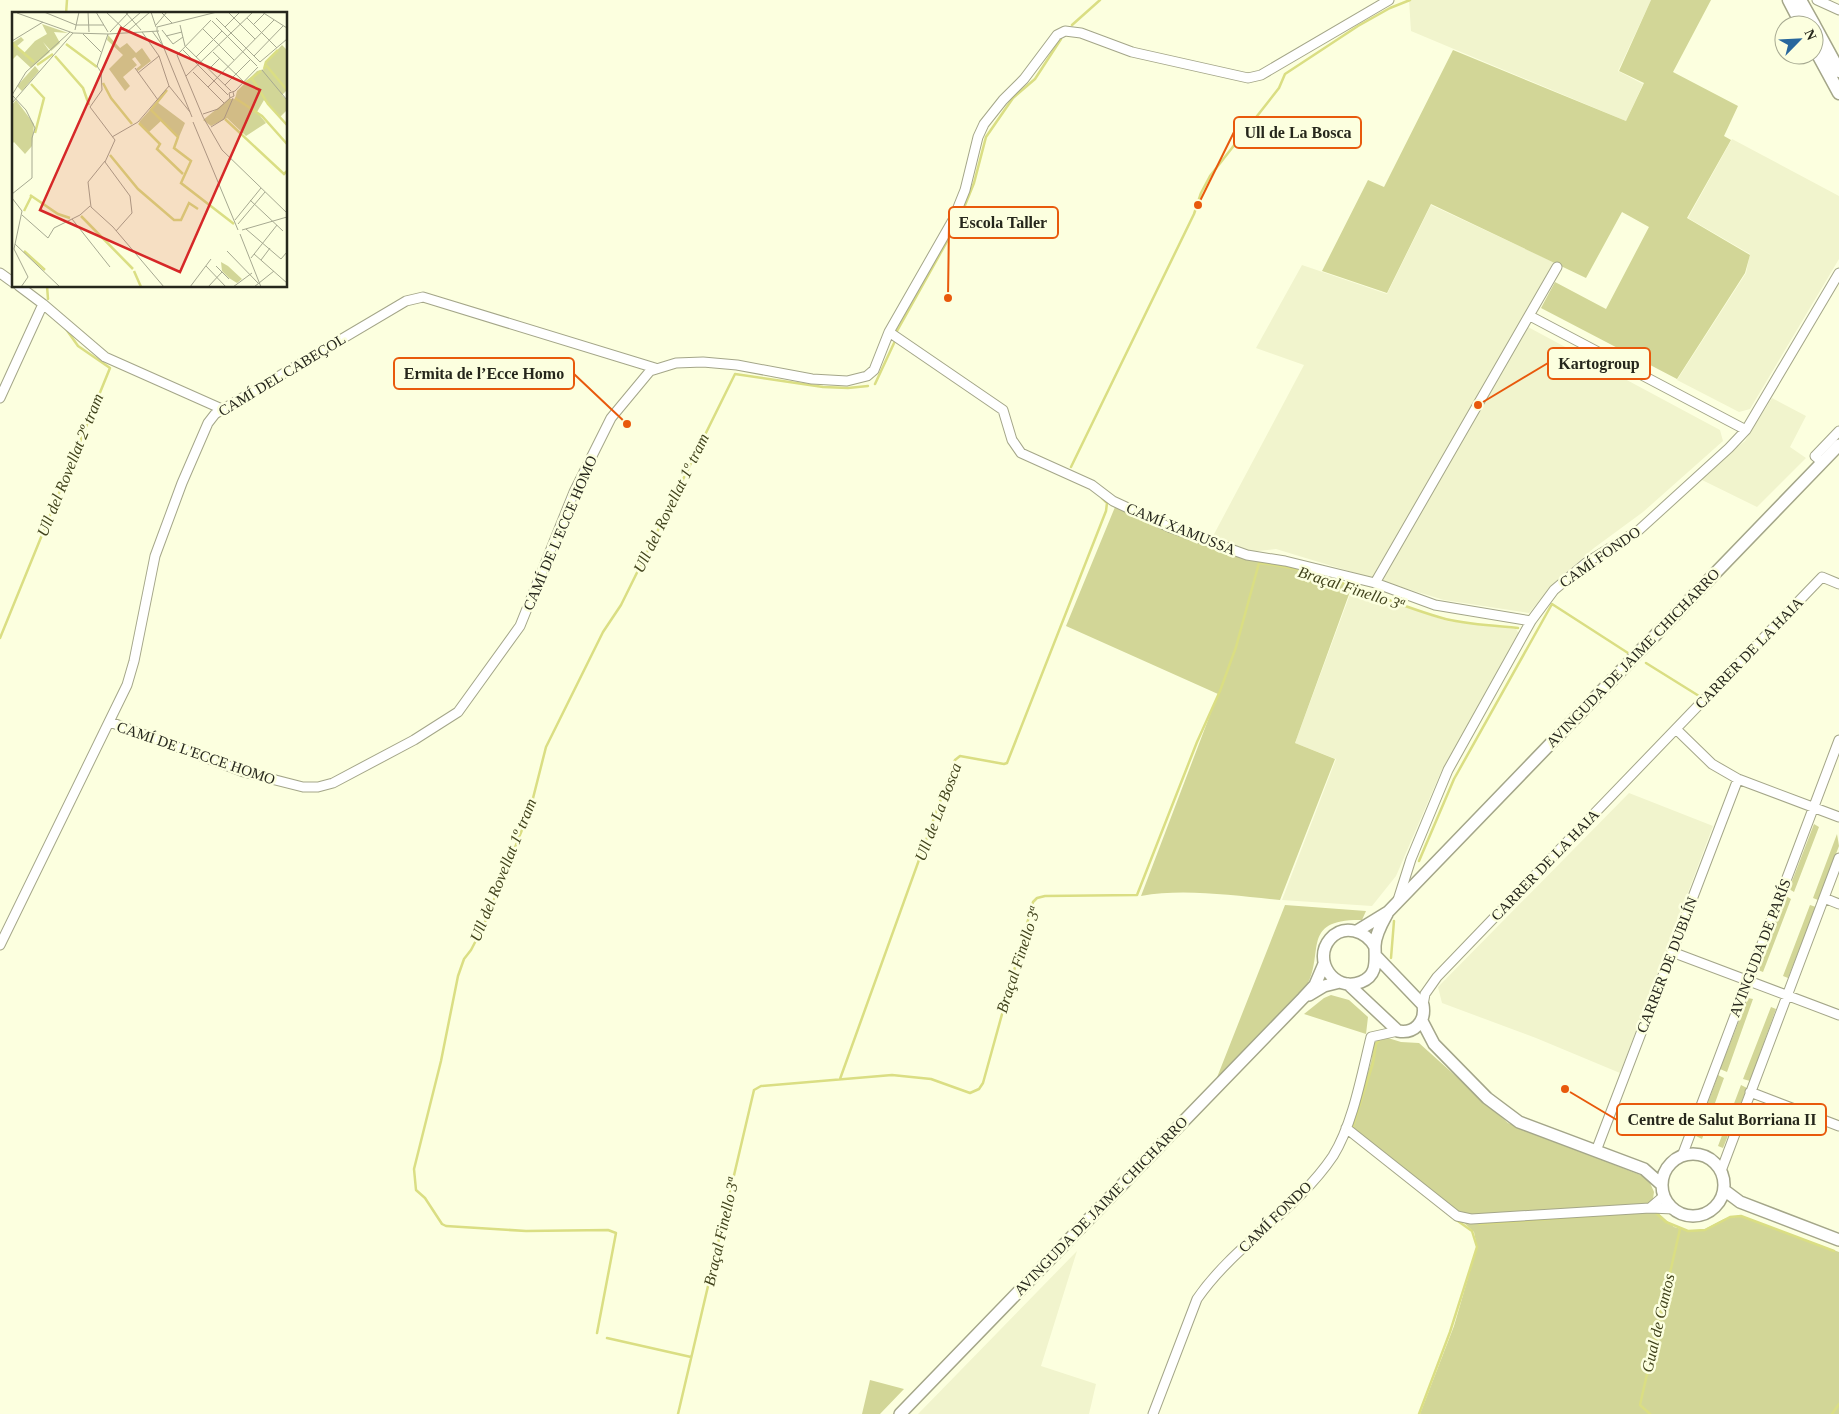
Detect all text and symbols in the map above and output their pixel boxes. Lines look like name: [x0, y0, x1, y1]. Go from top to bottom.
inset map: [12, 12, 288, 288]
north arrow: [1774, 15, 1824, 65]
text: N: [1802, 27, 1819, 43]
callout: Ull de La Bosca: [1234, 117, 1361, 148]
text: Ull de La Bosca: [1244, 124, 1352, 141]
callout: Escola Taller: [949, 207, 1058, 238]
text: Escola Taller: [959, 214, 1047, 231]
street label: CAMÍ DEL CABEÇOL: [216, 331, 348, 419]
callout: Kartogroup: [1548, 348, 1650, 379]
text: Kartogroup: [1558, 355, 1640, 373]
callout: Ermita de l’Ecce Homo: [394, 358, 574, 389]
text: Ermita de l’Ecce Homo: [404, 365, 564, 382]
water label: Ull del Rovellat 2º tram: [34, 391, 106, 539]
water label: Ull del Rovellat 1º tram: [630, 431, 712, 575]
street label: CAMÍ DE L'ECCE HOMO: [520, 453, 600, 613]
street label: CAMÍ XAMUSSA: [1124, 500, 1238, 558]
street label: CAMÍ FONDO: [1557, 523, 1643, 591]
water label: Braçal Finello 3ª: [1296, 563, 1408, 615]
street label: AVINGUDA DE JAIME CHICHARRO: [1543, 565, 1723, 751]
street label: CARRER DE LA HAIA: [1692, 594, 1806, 712]
street label: CAMÍ DE L'ECCE HOMO: [115, 718, 277, 788]
water label: Ull de La Bosca: [912, 761, 964, 863]
water label: Ull del Rovellat 1º tram: [467, 796, 539, 944]
street label: CARRER DE LA HAIA: [1488, 806, 1602, 924]
street label: AVINGUDA DE PARÍS: [1726, 877, 1794, 1019]
street label: CARRER DE DUBLÍN: [1634, 895, 1700, 1035]
water label: Braçal Finello 3ª: [993, 903, 1045, 1015]
callout: Centre de Salut Borriana II: [1617, 1104, 1826, 1135]
text: Centre de Salut Borriana II: [1627, 1111, 1817, 1128]
street label: AVINGUDA DE JAIME CHICHARRO: [1011, 1113, 1191, 1299]
water label: Braçal Finello 3ª: [700, 1175, 743, 1288]
street label: CAMÍ FONDO: [1235, 1178, 1315, 1256]
water label: Gual de Cantos: [1638, 1272, 1678, 1374]

